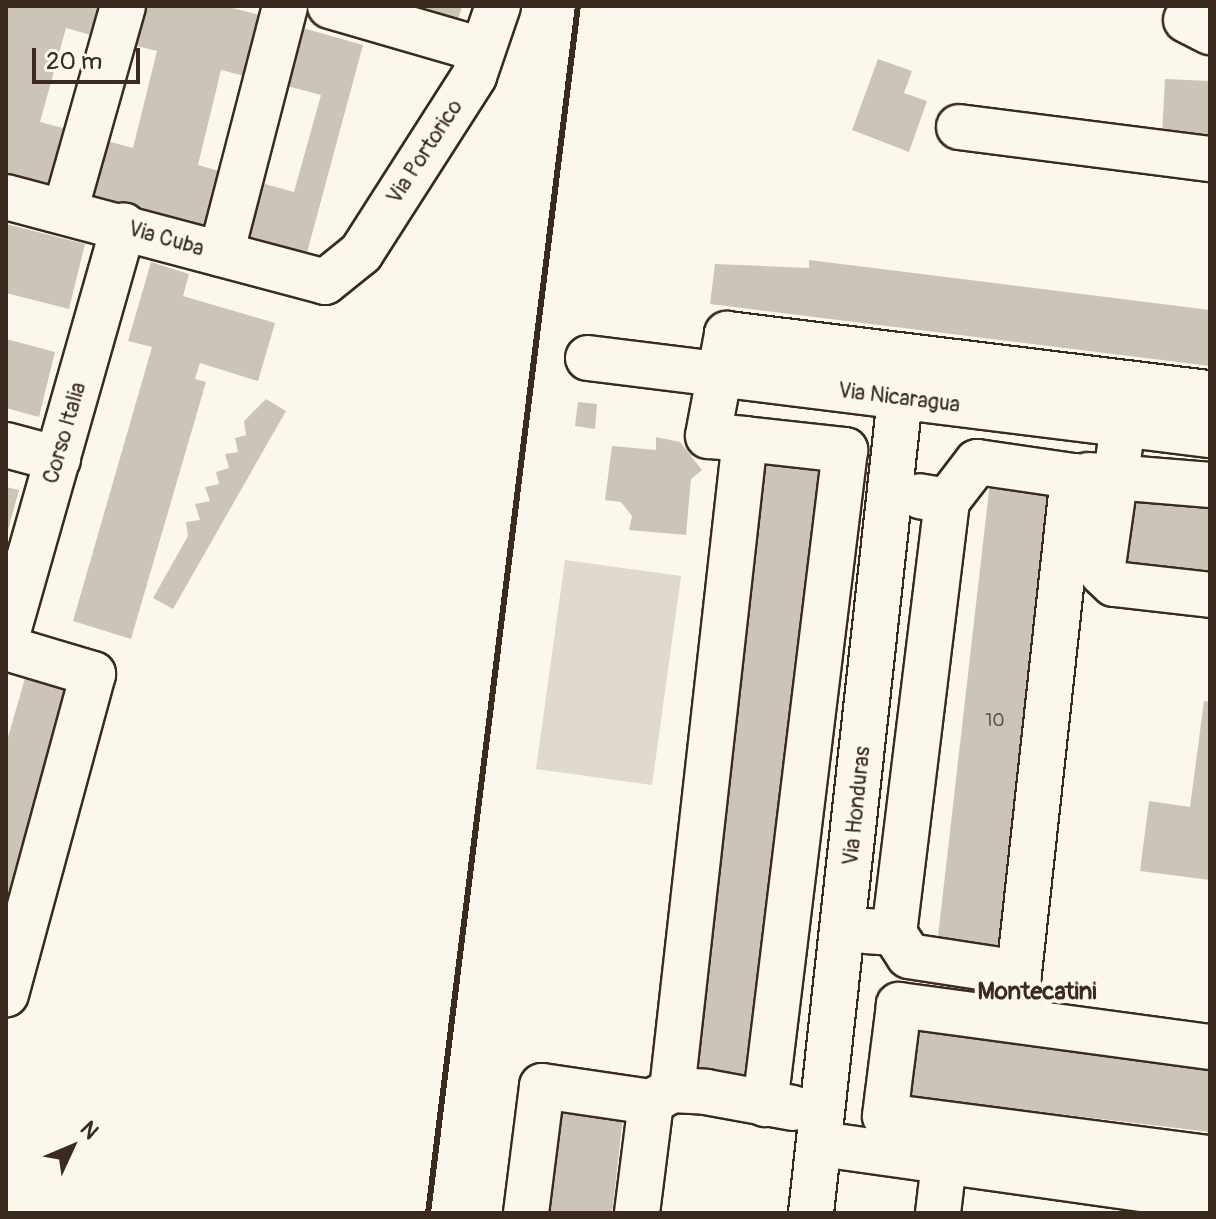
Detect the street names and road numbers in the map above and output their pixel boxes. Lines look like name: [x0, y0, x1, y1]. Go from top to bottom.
street label: Via Portorico: [381, 95, 469, 209]
street label: Via Cuba: [125, 216, 207, 262]
street label: Via Nicaragua: [836, 377, 962, 419]
street label: Corso Italia: [38, 379, 92, 487]
street label: Via Honduras: [838, 745, 876, 867]

